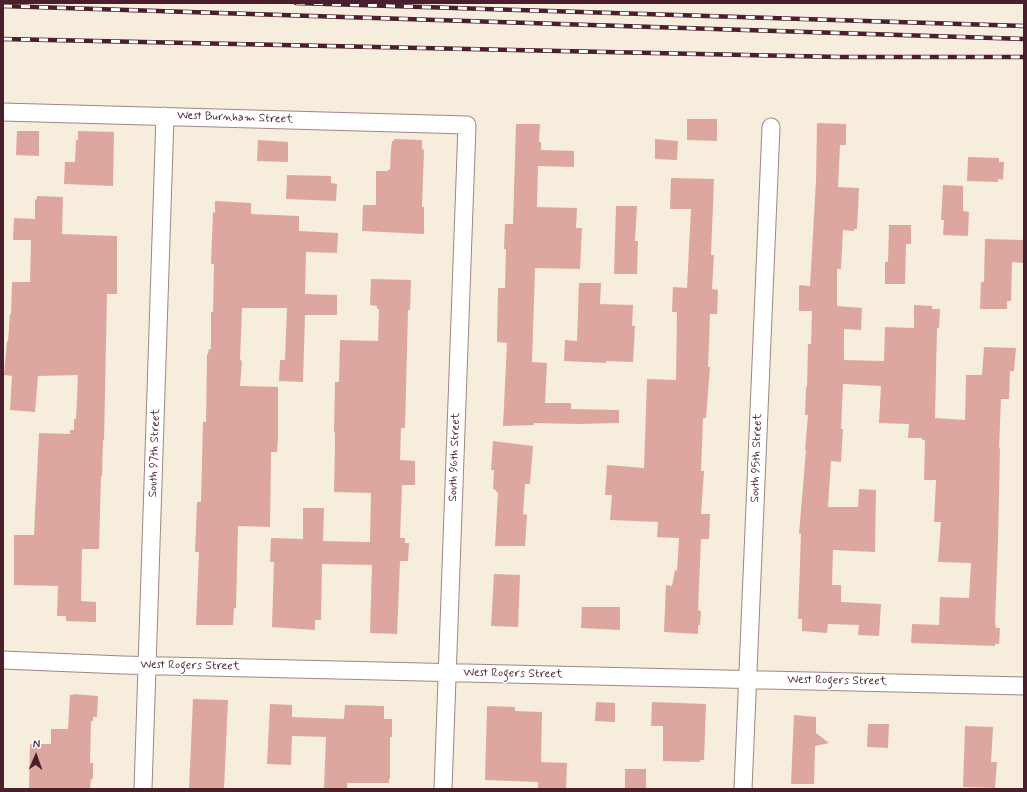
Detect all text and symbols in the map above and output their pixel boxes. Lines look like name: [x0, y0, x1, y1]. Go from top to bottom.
street label: West Burnham Street: [177, 109, 293, 127]
street label: South 97th Street: [146, 408, 164, 498]
street label: South 96th Street: [446, 412, 464, 502]
street label: South 95th Street: [748, 413, 766, 503]
street label: West Rogers Street: [140, 658, 240, 674]
street label: West Rogers Street: [463, 666, 563, 682]
street label: West Rogers Street: [787, 673, 887, 689]
north arrow: [16, 736, 56, 776]
text: N: [33, 737, 40, 751]

